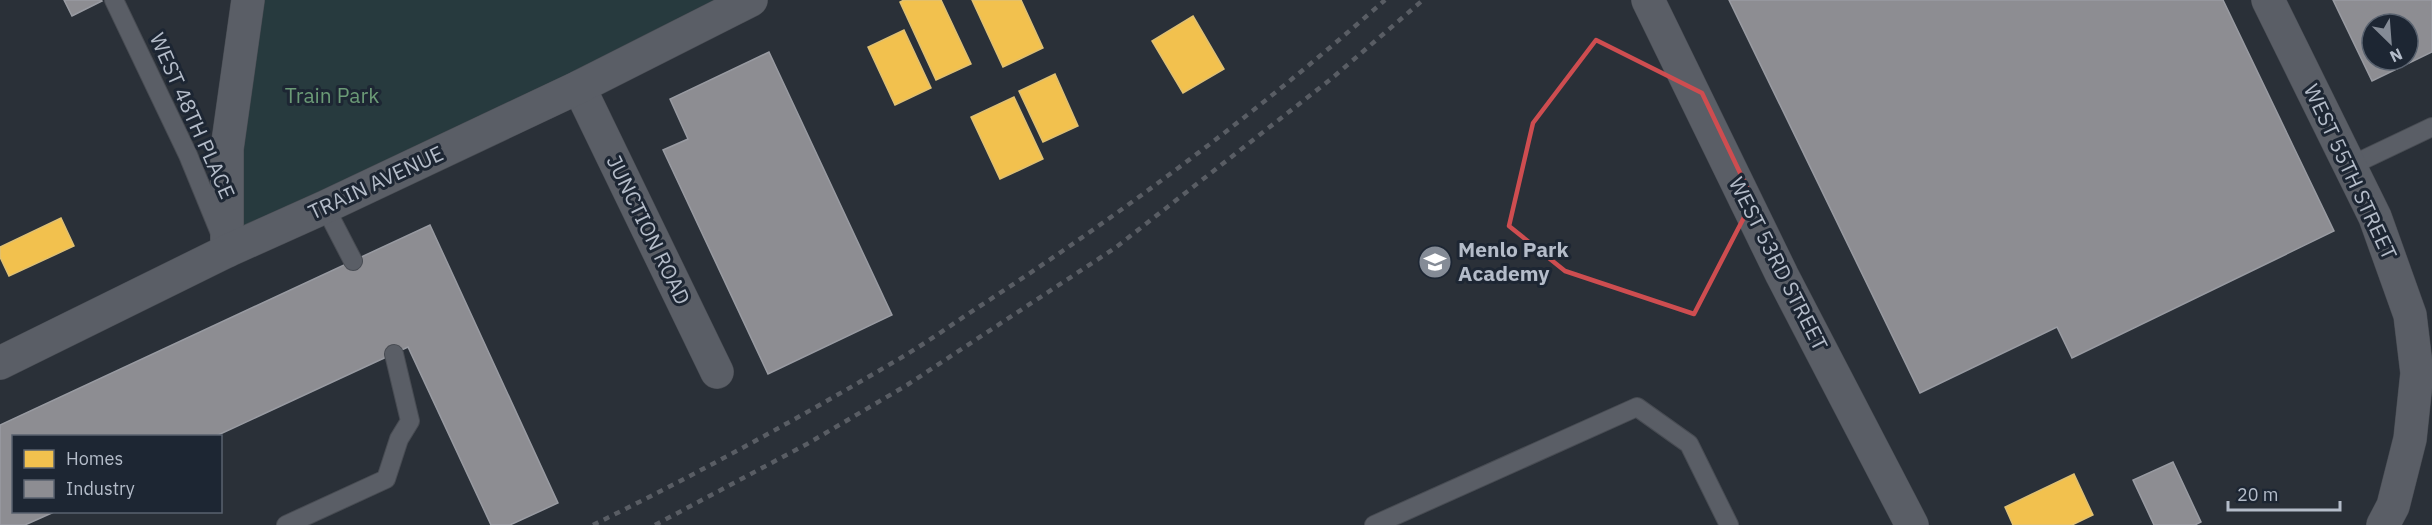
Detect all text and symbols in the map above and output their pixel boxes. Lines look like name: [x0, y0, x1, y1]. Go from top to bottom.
north arrow: [2360, 12, 2420, 72]
street label: WEST 48TH PLACE: [144, 28, 242, 203]
text: N: [2387, 44, 2406, 67]
street label: WEST 55TH STREET: [2298, 79, 2404, 264]
park label: Train Park: [285, 81, 379, 109]
street label: TRAIN AVENUE: [303, 139, 448, 226]
street label: JUNCTION ROAD: [601, 150, 697, 309]
street label: WEST 53RD STREET: [1723, 172, 1835, 355]
place label: Menlo Park Academy: [1458, 235, 1570, 287]
school or university icon: Menlo Park Academy: [1417, 244, 1453, 280]
legend: [12, 435, 222, 513]
text: Homes: [66, 447, 123, 470]
scale bar: [2228, 474, 2340, 512]
text: Industry: [66, 477, 135, 500]
text: 20 m: [2237, 483, 2279, 506]

